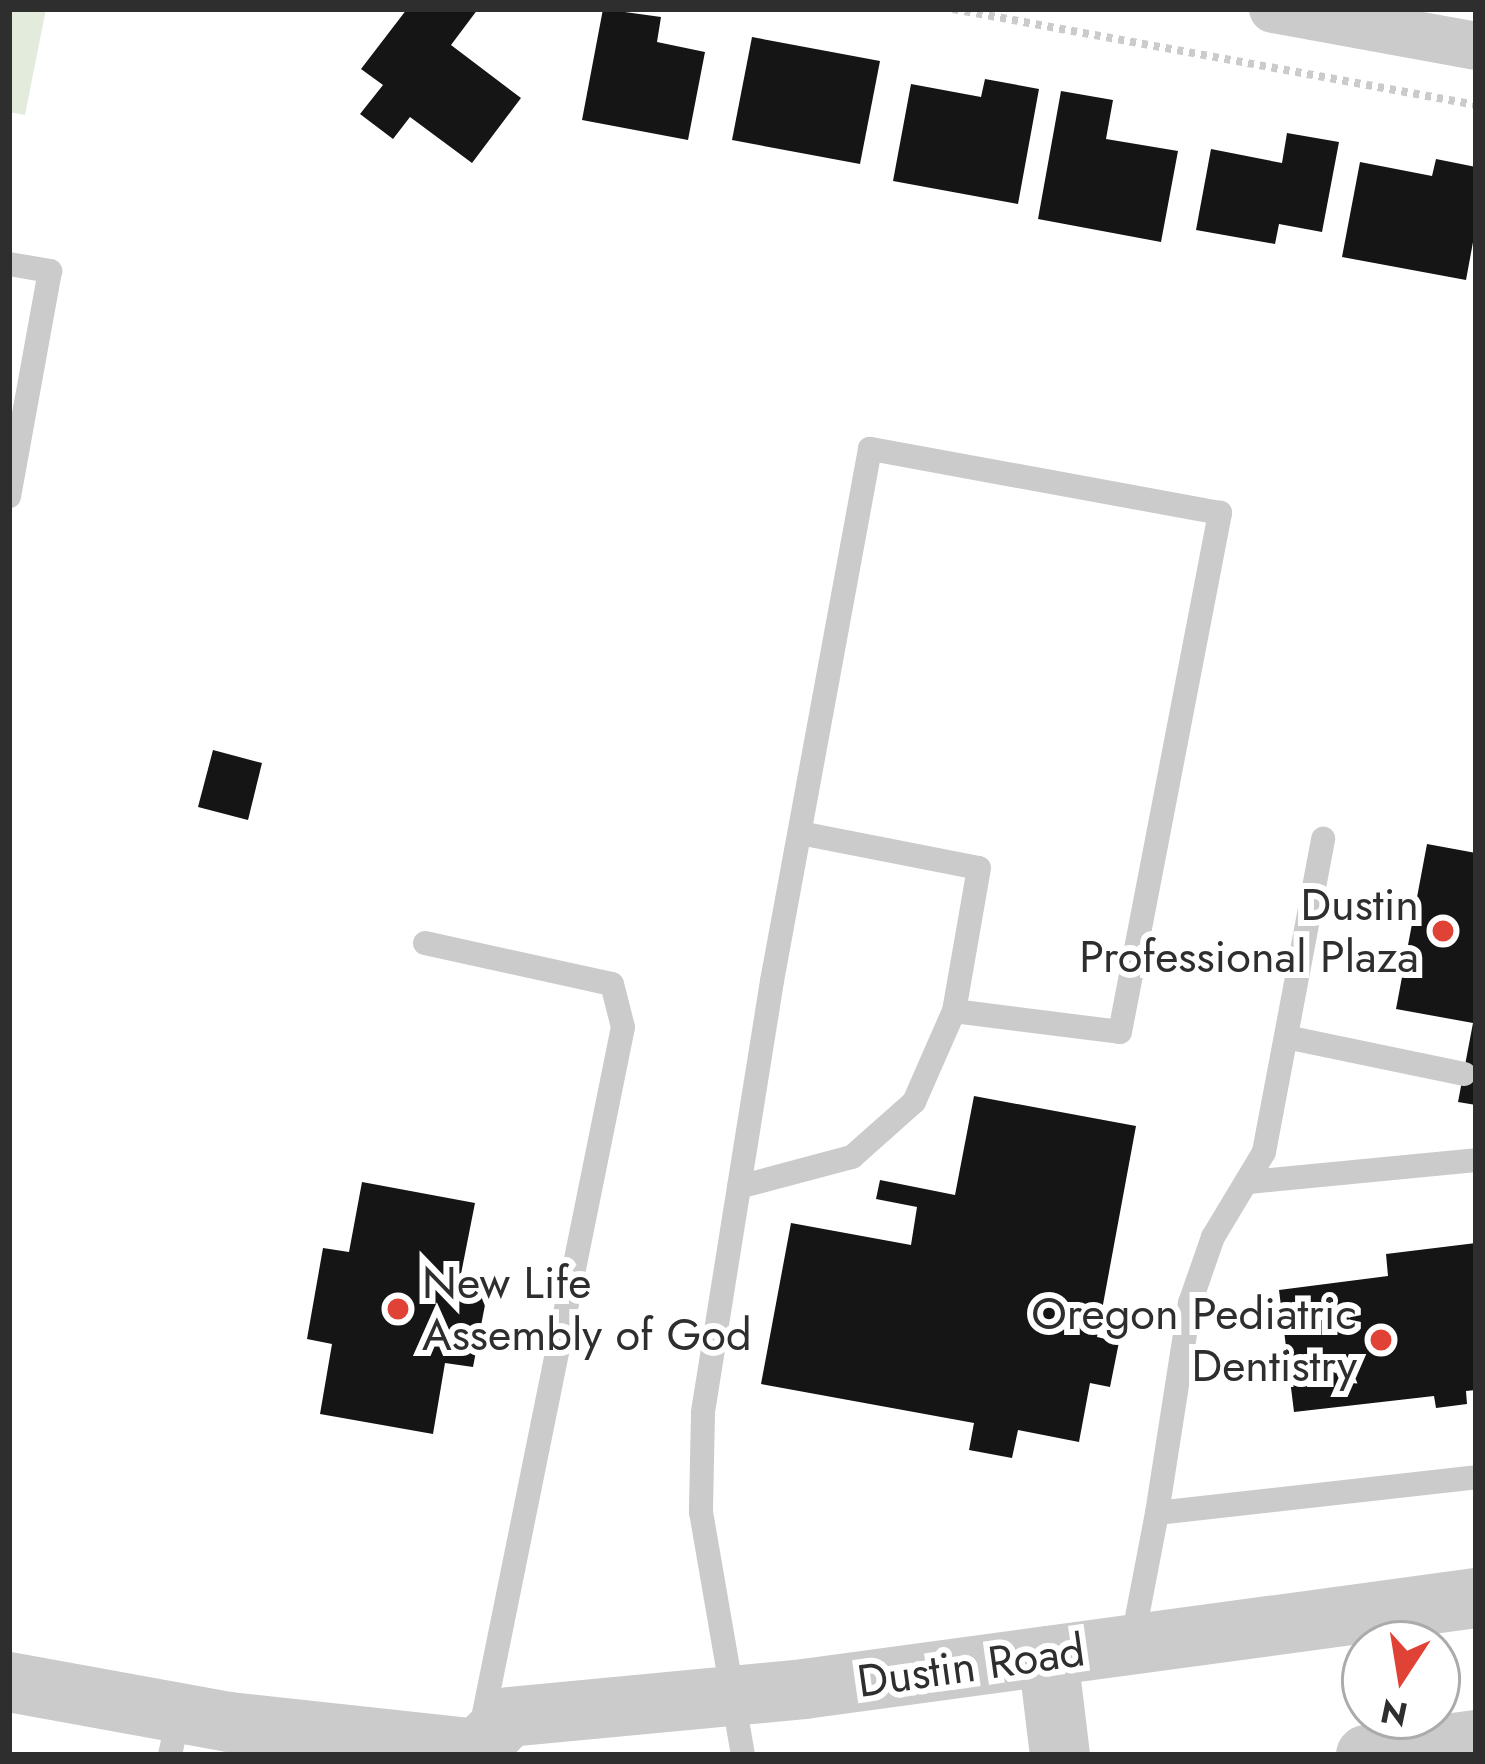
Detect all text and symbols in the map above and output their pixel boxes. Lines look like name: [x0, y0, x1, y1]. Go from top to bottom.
place label: Dustin Professional Plaza: [1079, 878, 1419, 984]
marker: Dustin Professional Plaza: [1430, 918, 1456, 944]
place label: New Life Assembly of God: [422, 1256, 752, 1362]
place label: Oregon Pediatric Dentistry: [1031, 1287, 1357, 1393]
marker: New Life Assembly of God: [385, 1296, 411, 1322]
marker: Oregon Pediatric Dentistry: [1368, 1327, 1394, 1353]
north arrow: [1341, 1620, 1461, 1740]
street label: Dustin Road: [854, 1623, 1088, 1709]
text: N: [1376, 1687, 1412, 1738]

